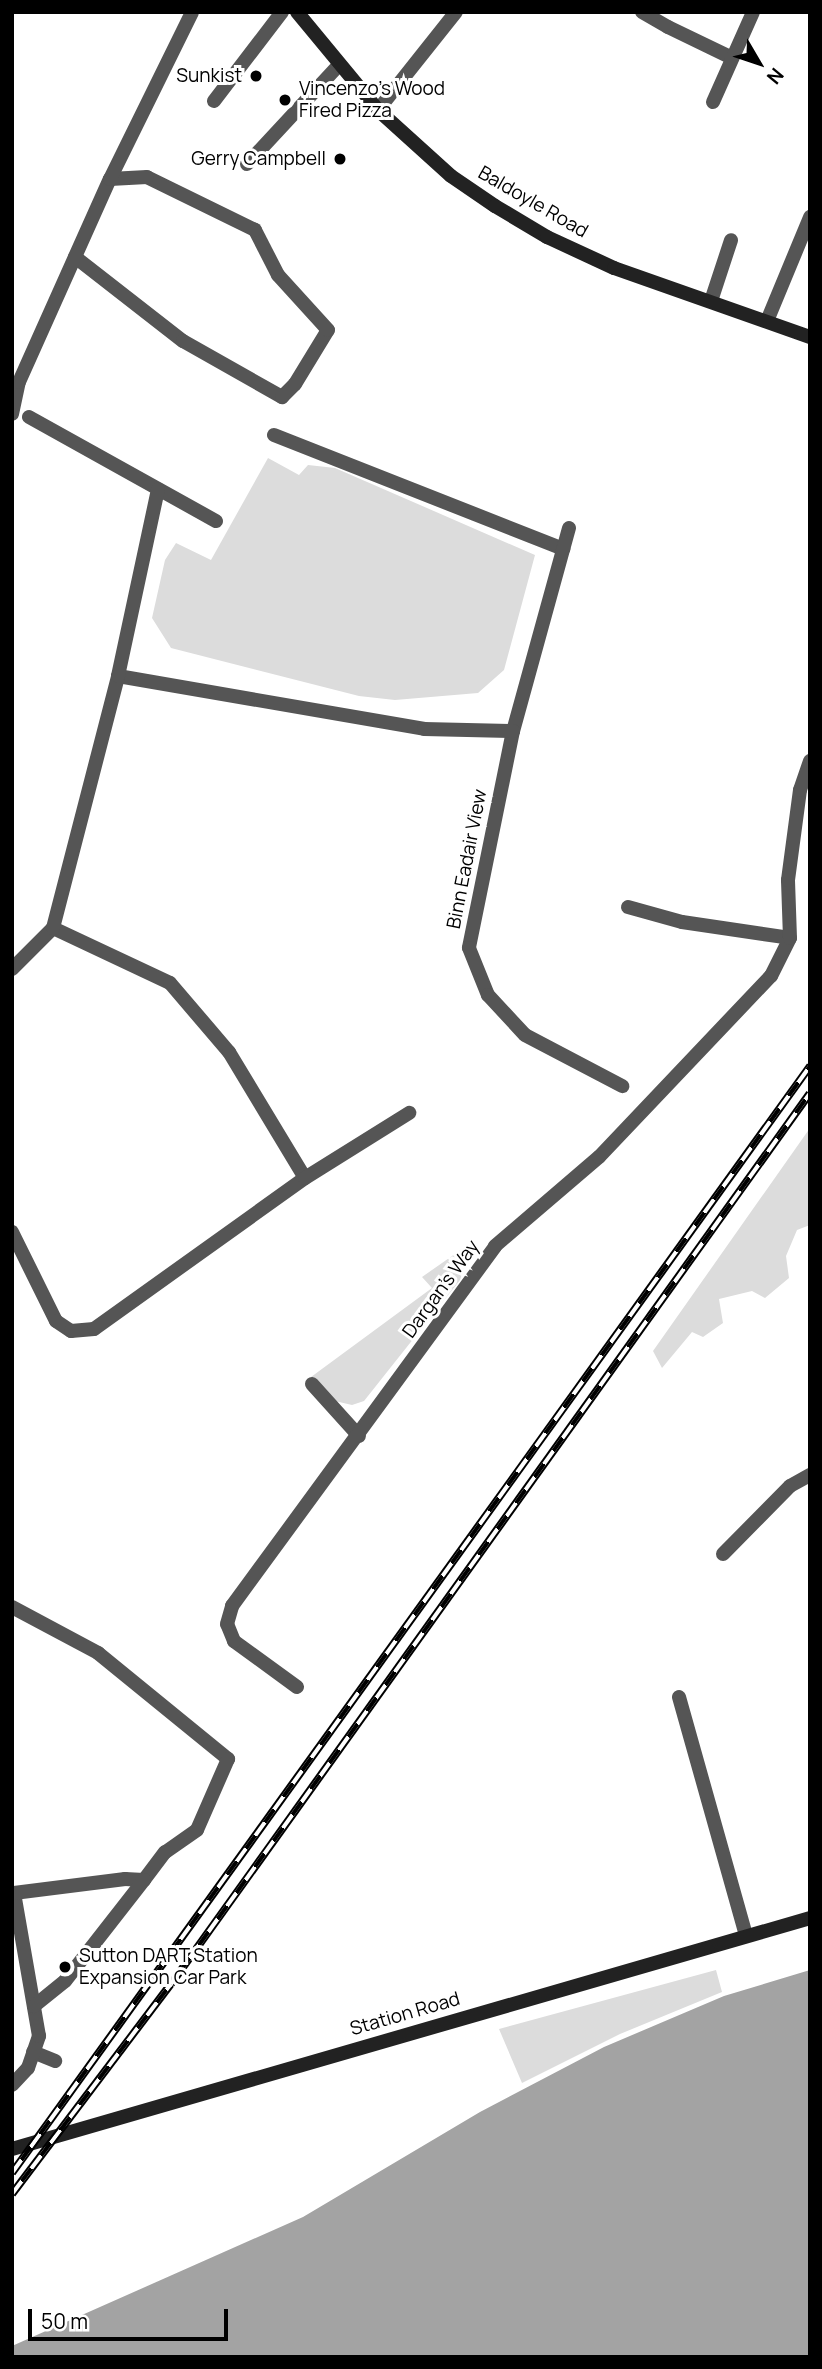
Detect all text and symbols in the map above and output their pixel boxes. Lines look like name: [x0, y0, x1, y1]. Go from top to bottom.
north arrow: [724, 28, 794, 98]
text: N: [761, 63, 790, 90]
place label: Sunkist: [176, 65, 242, 87]
marker: Sunkist: [248, 68, 264, 84]
place label: Vincenzo's Wood Fired Pizza: [299, 78, 445, 122]
marker: Vincenzo's Wood Fired Pizza: [277, 92, 293, 108]
place label: Gerry Campbell: [191, 148, 326, 170]
marker: Gerry Campbell: [332, 151, 348, 167]
street label: Baldoyle Road: [474, 161, 592, 243]
street label: Binn Eadair View: [442, 787, 492, 931]
street label: Dargan's Way: [398, 1236, 484, 1342]
place label: Sutton DART Station Expansion Car Park: [79, 1945, 258, 1989]
marker: Sutton DART Station Expansion Car Park: [57, 1959, 73, 1975]
street label: Station Road: [347, 1987, 463, 2041]
scale bar: [32, 2296, 231, 2340]
text: 50 m: [41, 2307, 88, 2335]

